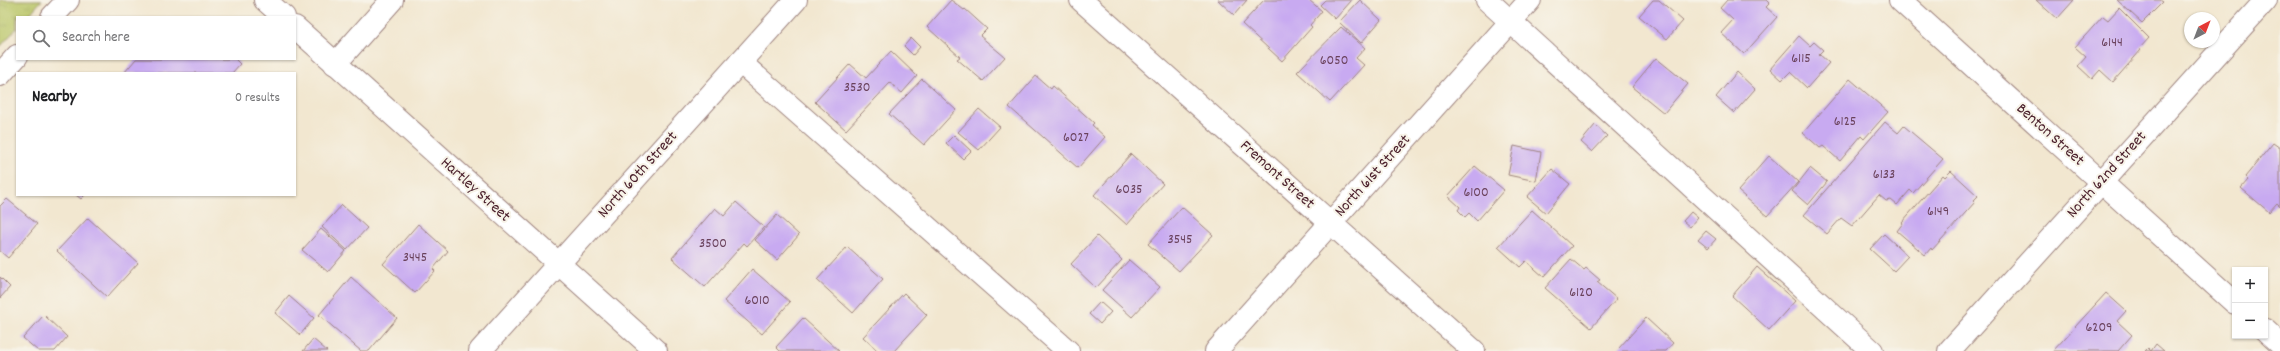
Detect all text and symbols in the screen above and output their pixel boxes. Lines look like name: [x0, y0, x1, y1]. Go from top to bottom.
north arrow: [2184, 12, 2220, 48]
search box: [16, 16, 296, 60]
icon: search: [30, 27, 52, 49]
text: Search here: [62, 27, 130, 49]
house number: 6144: [2101, 33, 2123, 53]
house number: 6115: [1791, 49, 1811, 69]
house number: 6050: [1320, 51, 1348, 71]
house number: 3530: [844, 78, 870, 98]
text: Nearby: [32, 86, 76, 110]
text: 0 results: [235, 89, 280, 108]
street label: Benton Street: [2011, 98, 2089, 172]
house number: 6125: [1834, 112, 1856, 132]
street label: North 60th Street: [593, 126, 683, 224]
street label: North 62nd Street: [2062, 126, 2152, 224]
house number: 6027: [1063, 128, 1089, 148]
street label: North 61st Street: [1330, 129, 1417, 222]
street label: Fremont Street: [1234, 135, 1320, 215]
street label: Hartley Street: [435, 152, 515, 228]
house number: 6133: [1873, 165, 1895, 185]
house number: 6035: [1115, 180, 1143, 200]
house number: 6100: [1463, 183, 1489, 203]
house number: 6149: [1927, 202, 1949, 222]
house number: 3545: [1168, 230, 1193, 250]
house number: 3500: [699, 234, 727, 254]
house number: 3445: [403, 248, 427, 268]
map controls: [2232, 267, 2268, 339]
button: +: [2232, 267, 2268, 303]
house number: 6120: [1569, 283, 1593, 303]
house number: 6010: [744, 291, 770, 311]
button: −: [2232, 303, 2268, 339]
house number: 6209: [2085, 318, 2113, 338]

